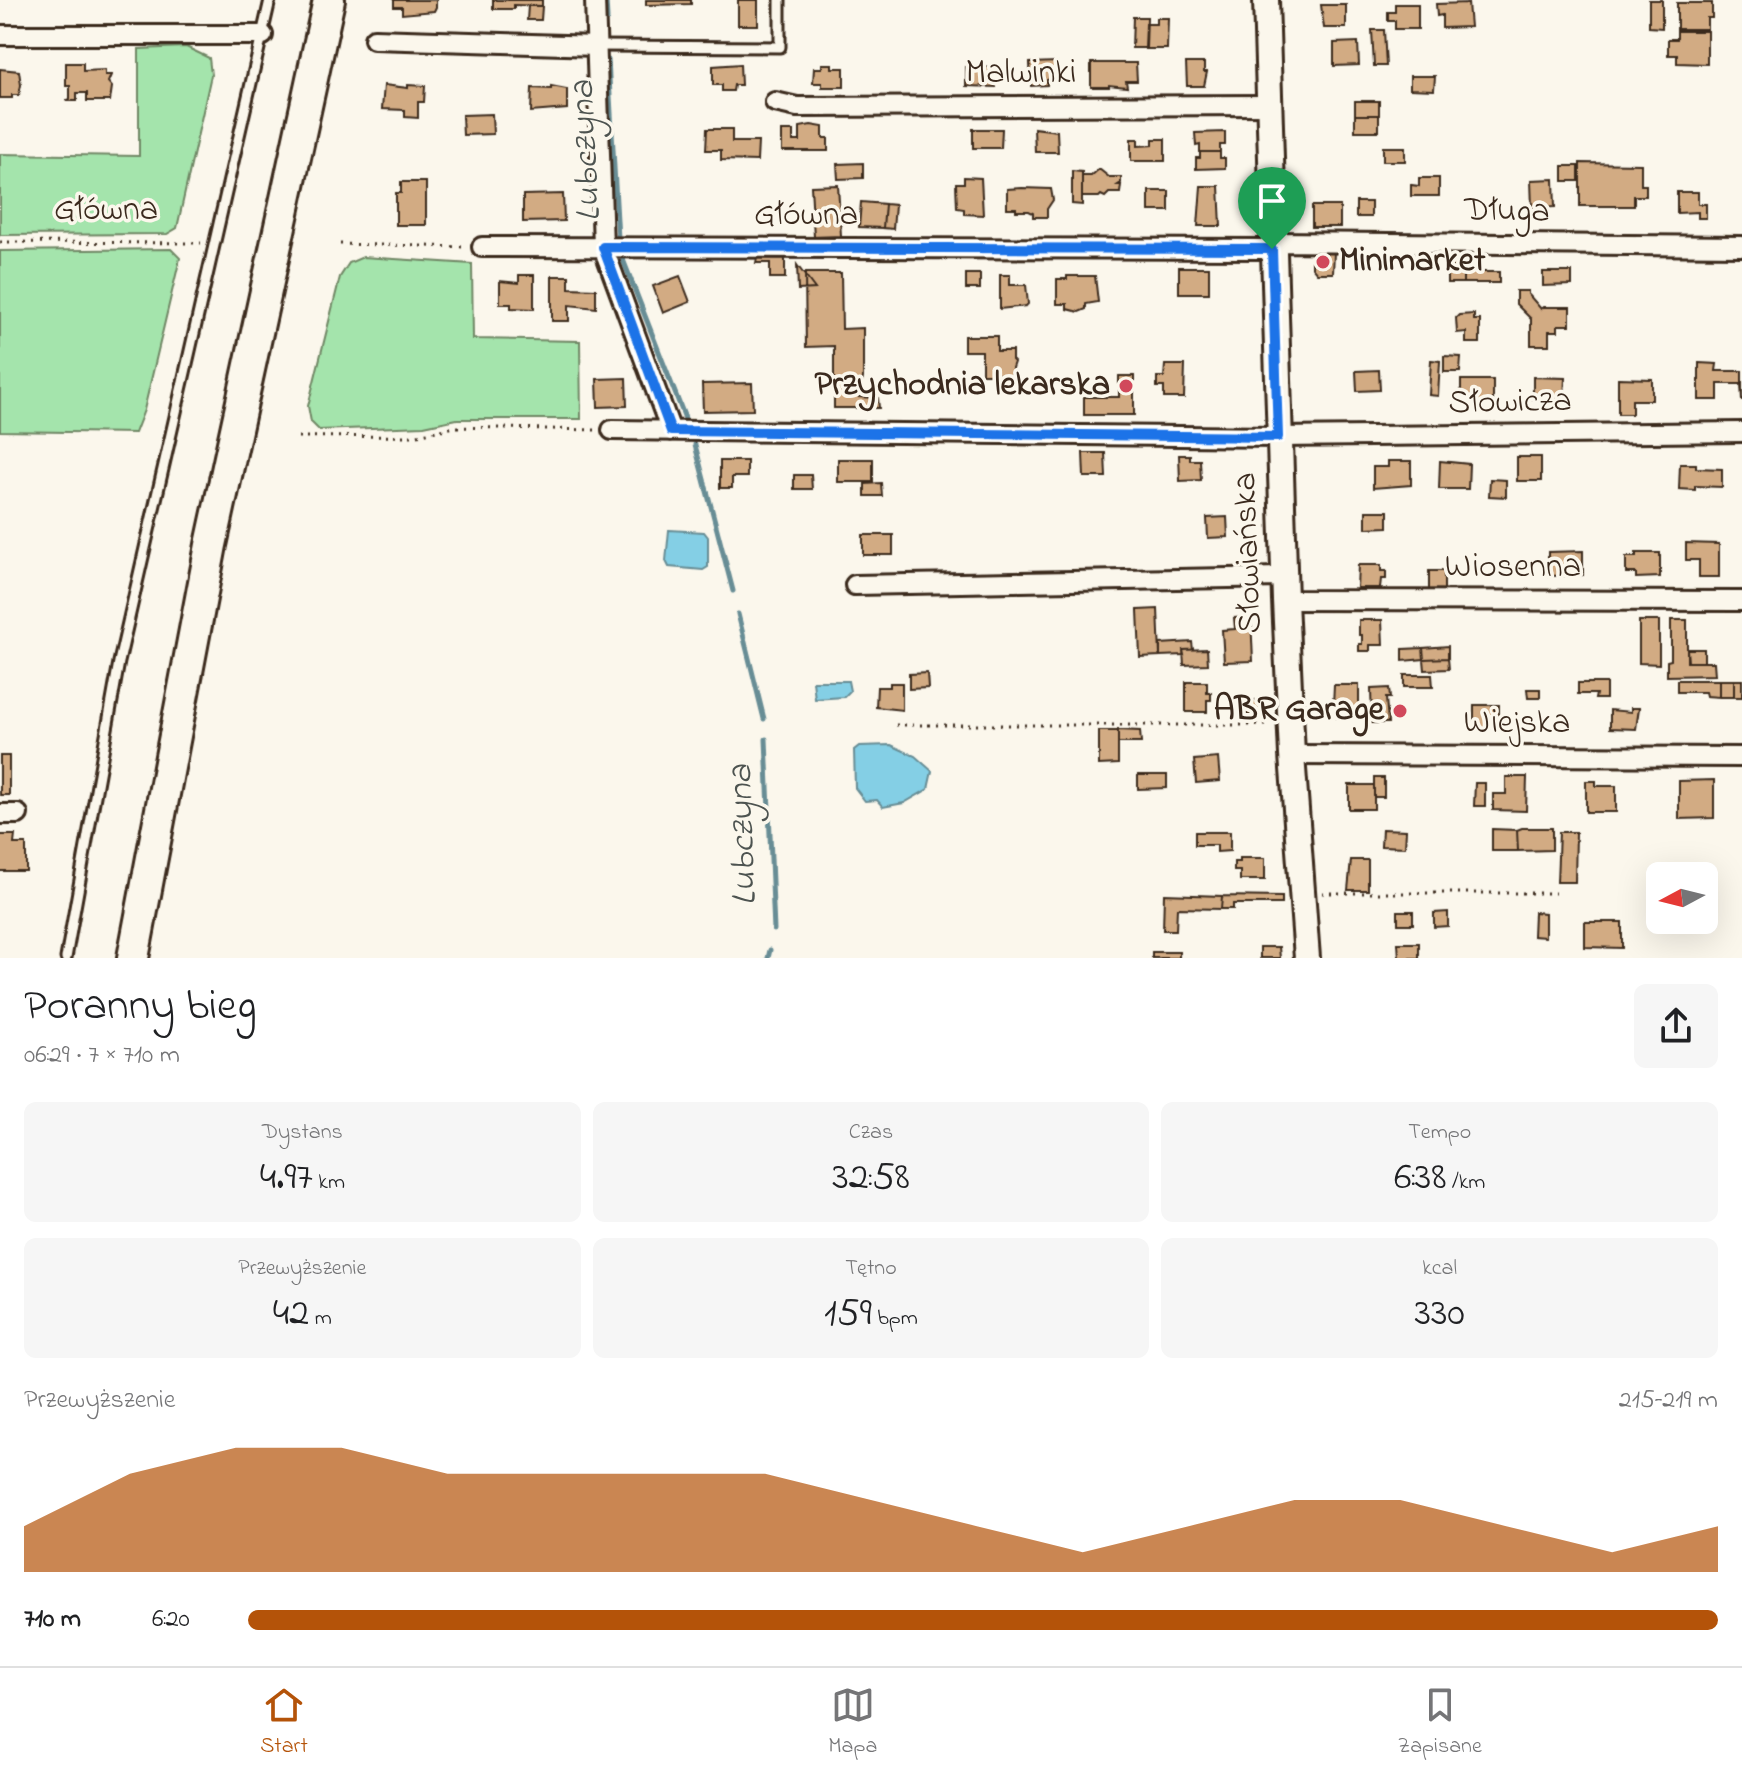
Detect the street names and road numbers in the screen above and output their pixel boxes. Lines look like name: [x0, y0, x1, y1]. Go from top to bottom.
street label: Malwinki: [966, 49, 1076, 99]
street label: Główna: [54, 186, 158, 236]
street label: Długa: [1463, 186, 1550, 238]
street label: Główna: [754, 191, 858, 241]
street label: Słowicza: [1448, 377, 1572, 429]
street label: Słowiańska: [1221, 472, 1277, 634]
street label: Wiosenna: [1445, 543, 1581, 593]
street label: Wiejska: [1464, 699, 1570, 749]

